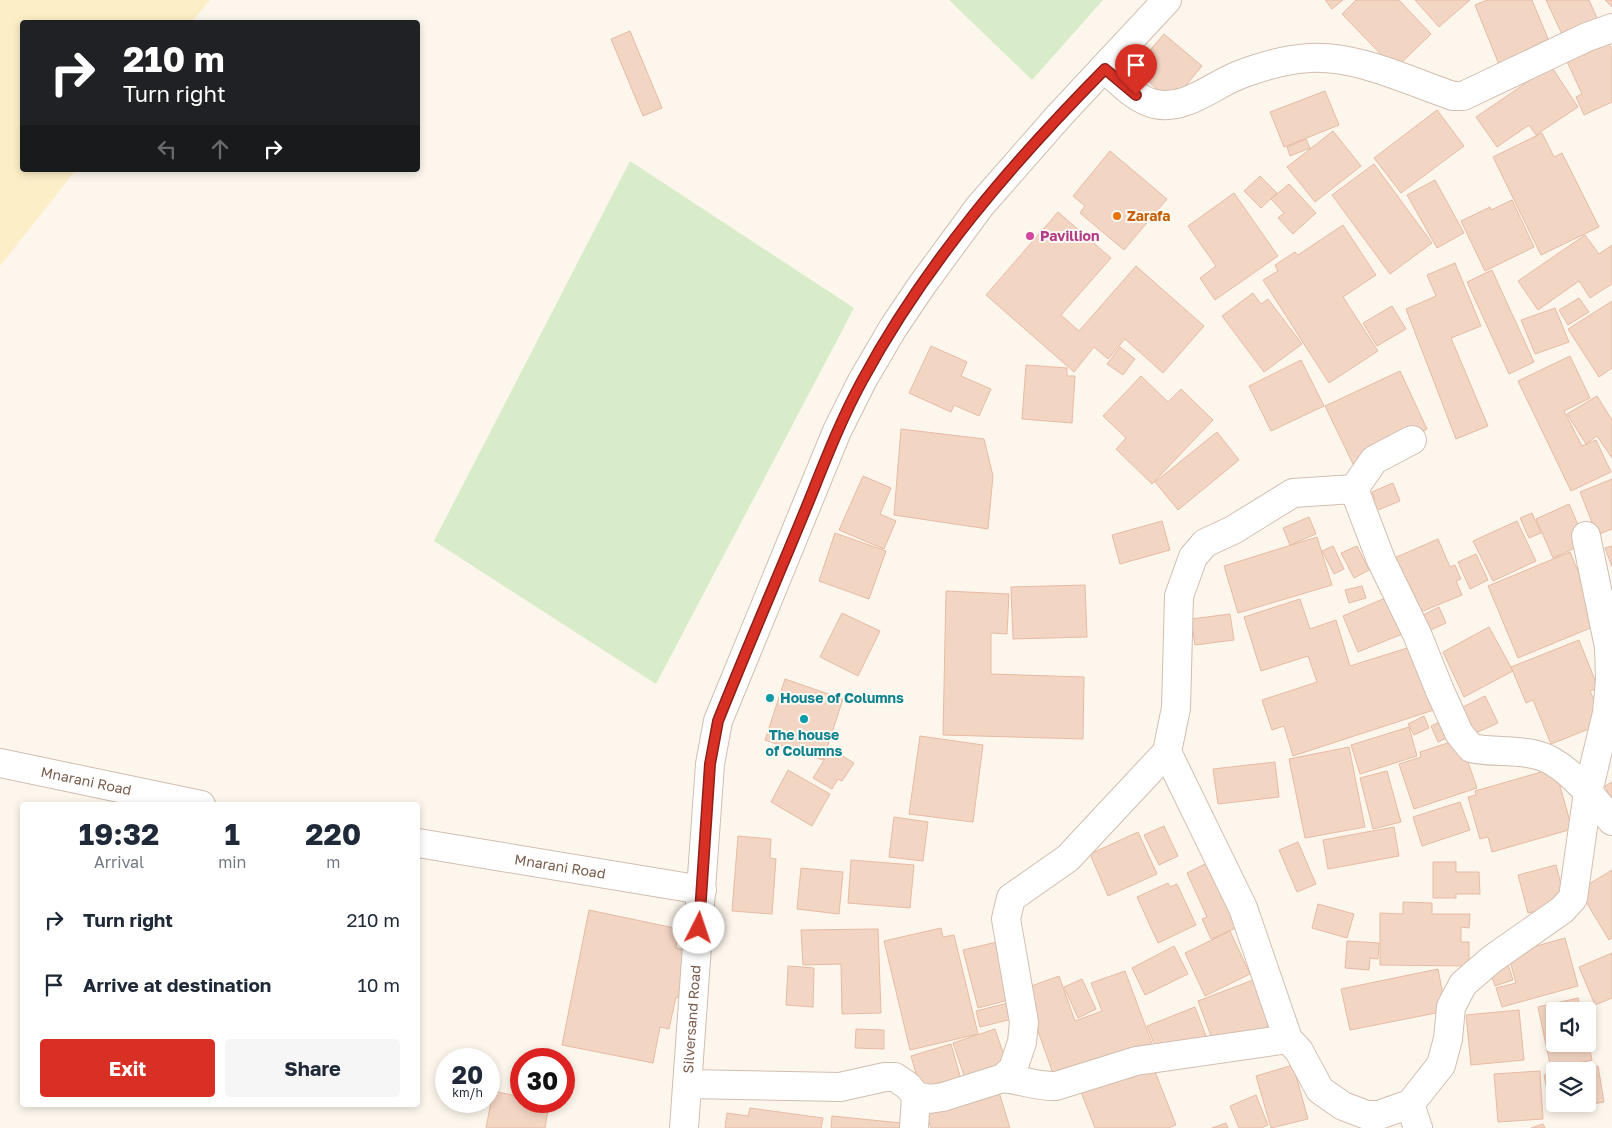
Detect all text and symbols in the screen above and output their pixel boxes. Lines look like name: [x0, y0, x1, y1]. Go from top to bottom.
text: 210 m: [123, 38, 225, 80]
icon: right: [40, 40, 105, 105]
pin: [1115, 44, 1157, 95]
icon: arrive: [1122, 51, 1150, 79]
text: Turn right: [123, 80, 226, 107]
icon: left: [153, 135, 181, 163]
icon: ahead: [206, 135, 234, 163]
icon: right: [259, 135, 287, 163]
place label: Zarafa: [1127, 207, 1170, 224]
marker: Zarafa: [1111, 210, 1123, 222]
place label: Pavillion: [1040, 227, 1099, 244]
marker: Pavillion: [1024, 230, 1036, 242]
place label: House of Columns: [780, 689, 904, 706]
marker: House of Columns: [764, 692, 776, 704]
marker: The house of Columns: [798, 713, 810, 725]
place label: The house of Columns: [766, 726, 843, 759]
street label: Mnarani Road: [39, 763, 133, 798]
text: 19:32: [79, 816, 159, 852]
text: 1: [225, 816, 240, 852]
text: 220: [305, 816, 361, 852]
street label: Mnarani Road: [513, 850, 607, 882]
text: Arrival: [94, 852, 144, 872]
text: min: [218, 852, 246, 872]
text: m: [326, 852, 340, 872]
position arrow: [672, 901, 724, 953]
icon: right: [40, 906, 68, 934]
text: Turn right: [83, 908, 173, 931]
text: 210 m: [346, 908, 400, 931]
street label: Silversand Road: [679, 965, 704, 1074]
icon: arrive: [40, 971, 68, 999]
text: Arrive at destination: [83, 973, 271, 996]
text: 10 m: [357, 973, 400, 996]
map controls: [1546, 1002, 1596, 1112]
button: sound: [1546, 1002, 1596, 1052]
button: Exit: [40, 1039, 215, 1097]
button: Share: [225, 1039, 400, 1097]
speed limit sign: 30: [510, 1048, 575, 1113]
text: 20: [452, 1059, 483, 1090]
button: layers: [1546, 1062, 1596, 1112]
text: km/h: [452, 1085, 483, 1100]

